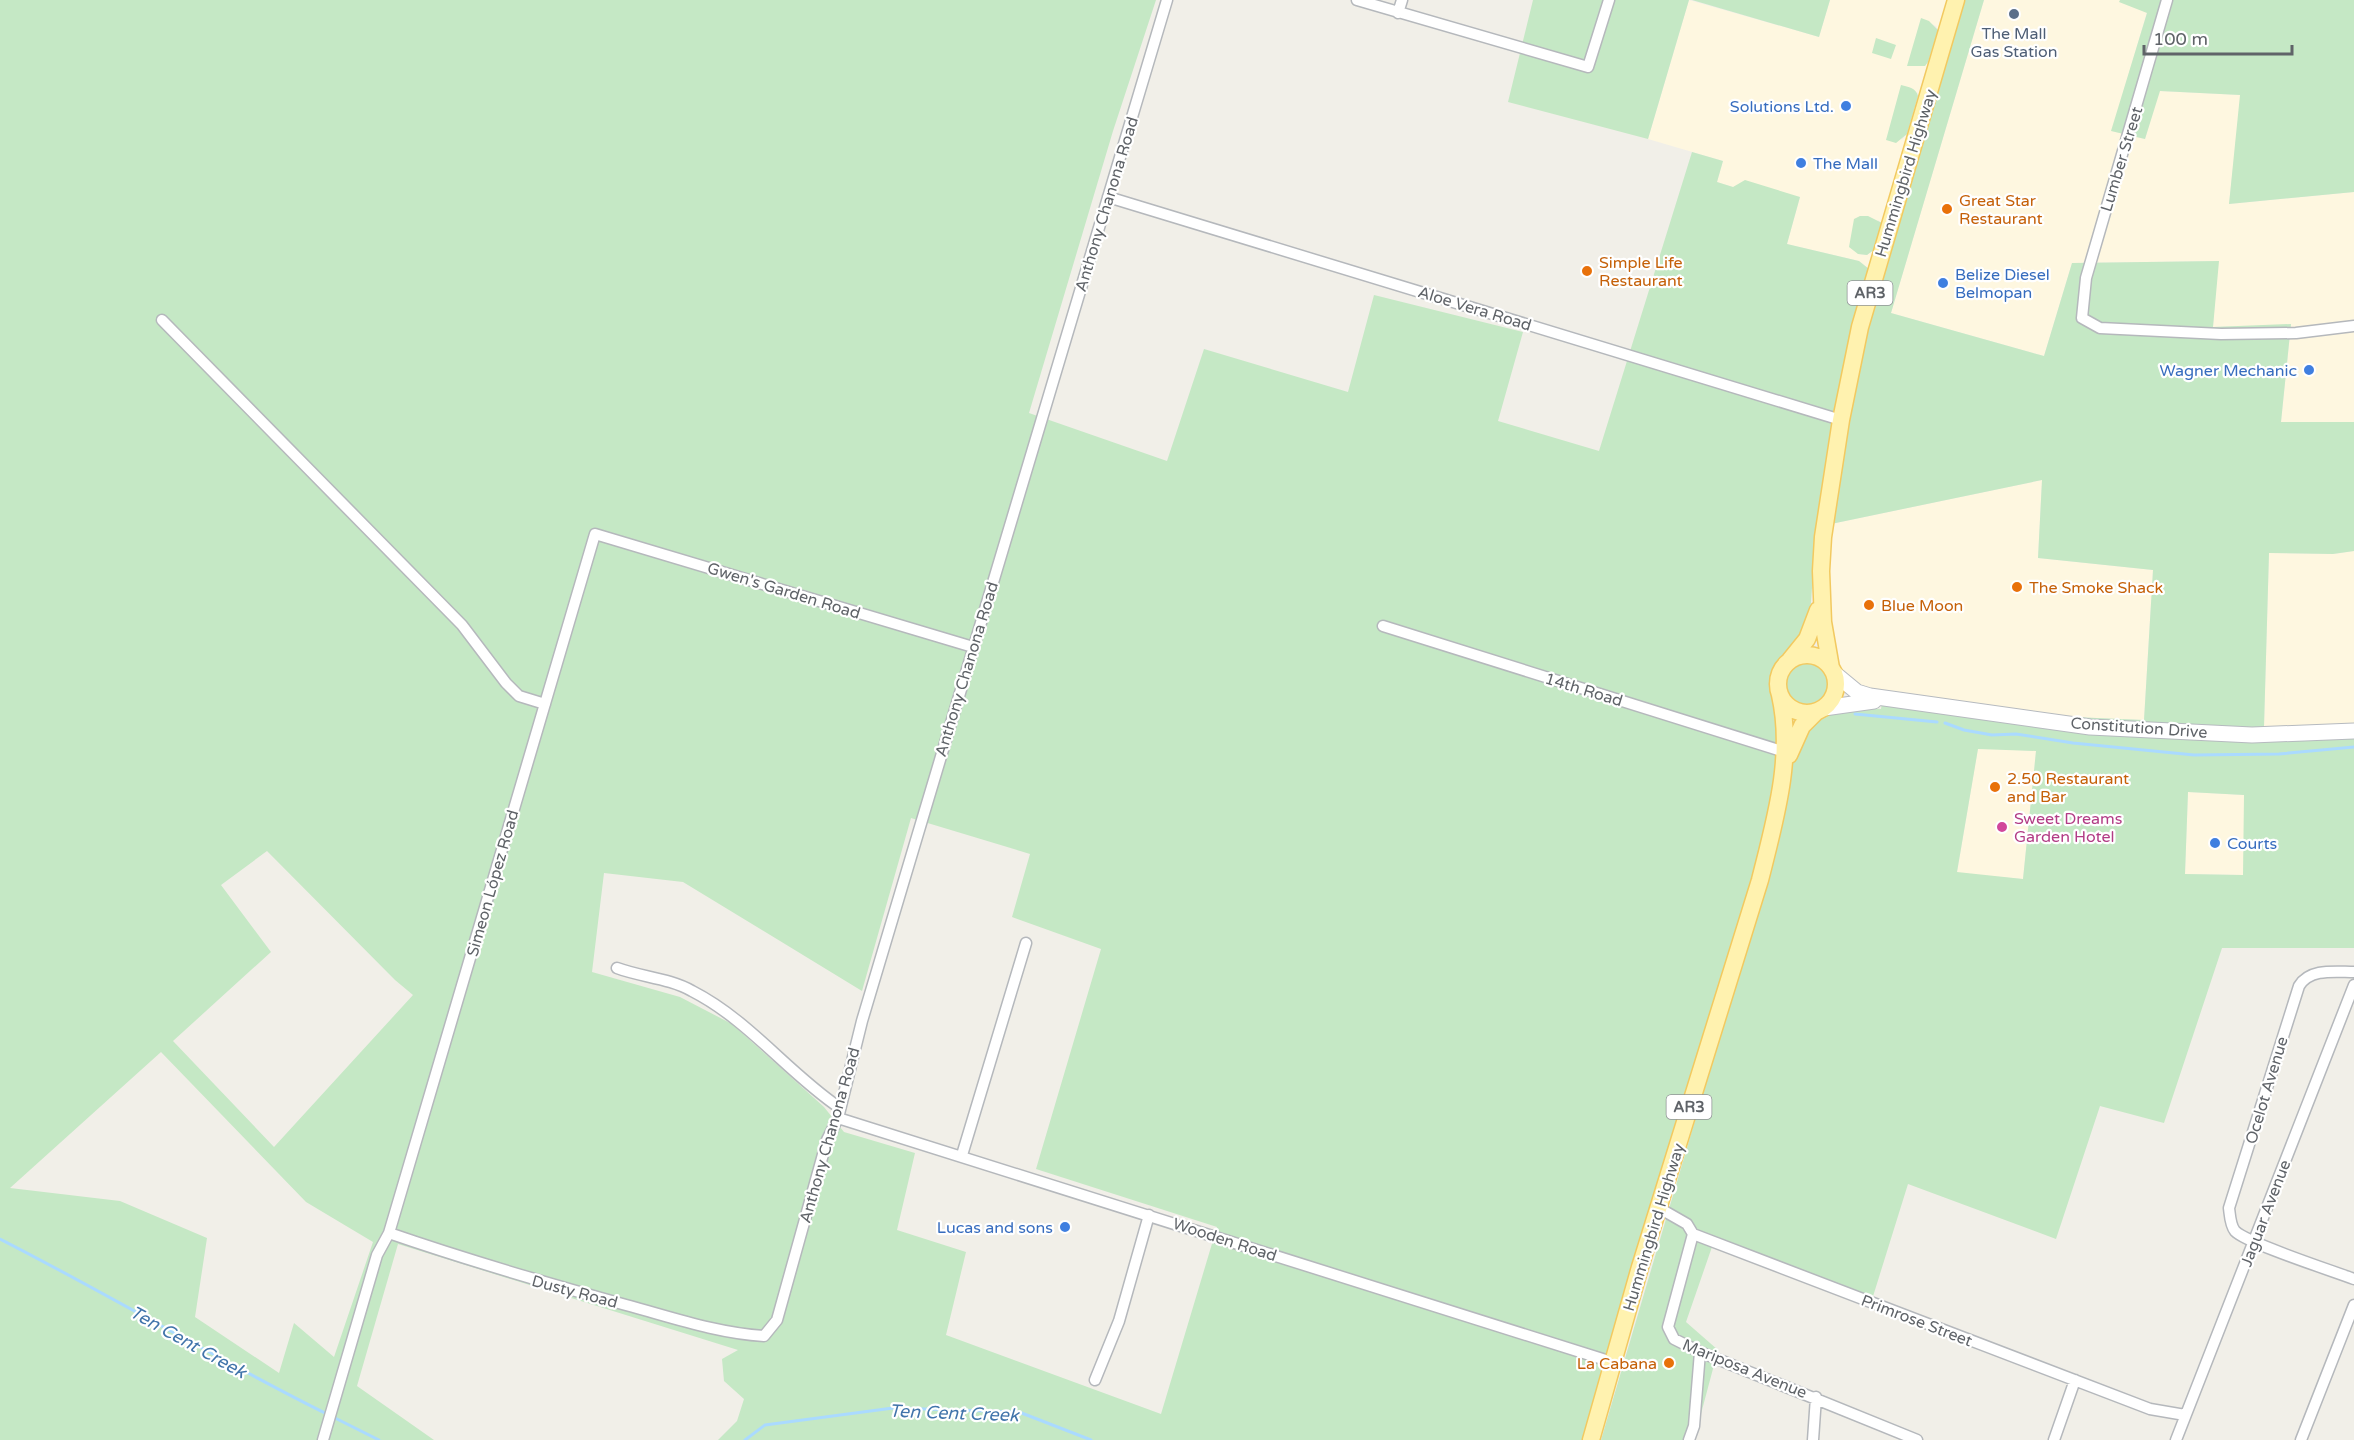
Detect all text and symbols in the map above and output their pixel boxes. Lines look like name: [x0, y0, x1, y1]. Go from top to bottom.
marker: The Mall Gas Station: [2007, 7, 2021, 21]
scale bar: [2144, 18, 2292, 56]
place label: The Mall Gas Station: [1971, 24, 2057, 62]
text: 100 m: [2153, 28, 2208, 50]
street label: Hummingbird Highway: [1871, 86, 1941, 260]
place label: Solutions Ltd.: [1730, 97, 1834, 117]
marker: Solutions Ltd.: [1839, 99, 1853, 113]
street label: Lumber Street: [2096, 104, 2147, 214]
street label: Anthony Chanona Road: [1071, 114, 1143, 294]
place label: The Mall: [1813, 154, 1878, 174]
marker: The Mall: [1794, 156, 1808, 170]
place label: Great Star Restaurant: [1959, 191, 2043, 229]
marker: Great Star Restaurant: [1940, 202, 1954, 216]
place label: Simple Life Restaurant: [1599, 253, 1683, 291]
marker: Simple Life Restaurant: [1580, 264, 1594, 278]
place label: Belize Diesel Belmopan: [1955, 265, 2050, 303]
marker: Belize Diesel Belmopan: [1936, 276, 1950, 290]
road number: AR3: [1848, 281, 1892, 305]
street label: Aloe Vera Road: [1416, 282, 1534, 336]
place label: Wagner Mechanic: [2159, 361, 2297, 381]
marker: Wagner Mechanic: [2302, 363, 2316, 377]
street label: Gwen's Garden Road: [705, 558, 863, 624]
place label: The Smoke Shack: [2029, 578, 2164, 598]
street label: Anthony Chanona Road: [931, 579, 1003, 759]
marker: The Smoke Shack: [2010, 580, 2024, 594]
place label: Blue Moon: [1881, 596, 1963, 616]
marker: Blue Moon: [1862, 598, 1876, 612]
street label: 14th Road: [1542, 669, 1625, 711]
street label: Constitution Drive: [2070, 713, 2208, 743]
place label: 2.50 Restaurant and Bar: [2007, 769, 2129, 807]
marker: 2.50 Restaurant and Bar: [1988, 780, 2002, 794]
street label: Simeon López Road: [462, 808, 523, 959]
place label: Sweet Dreams Garden Hotel: [2014, 809, 2122, 847]
marker: Sweet Dreams Garden Hotel: [1995, 820, 2009, 834]
place label: Courts: [2227, 834, 2277, 854]
marker: Courts: [2208, 836, 2222, 850]
street label: Ocelot Avenue: [2241, 1034, 2293, 1146]
street label: Anthony Chanona Road: [795, 1045, 865, 1225]
road number: AR3: [1666, 1095, 1712, 1119]
street label: Hummingbird Highway: [1619, 1140, 1689, 1314]
street label: Jaguar Avenue: [2236, 1157, 2295, 1270]
street label: Wooden Road: [1170, 1214, 1279, 1266]
place label: Lucas and sons: [937, 1218, 1053, 1238]
marker: Lucas and sons: [1058, 1220, 1072, 1234]
street label: Dusty Road: [530, 1271, 620, 1313]
street label: Primrose Street: [1858, 1291, 1975, 1351]
water label: Ten Cent Creek: [126, 1301, 251, 1384]
street label: Mariposa Avenue: [1679, 1335, 1810, 1403]
place label: La Cabana: [1577, 1354, 1657, 1374]
marker: La Cabana: [1662, 1356, 1676, 1370]
water label: Ten Cent Creek: [889, 1400, 1020, 1426]

